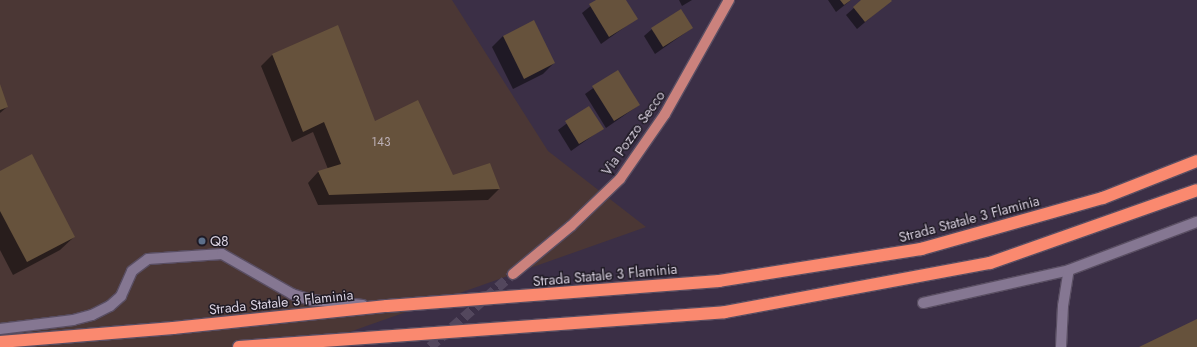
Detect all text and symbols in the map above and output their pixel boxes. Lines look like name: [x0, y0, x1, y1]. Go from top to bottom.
street label: Via Pozzo Secco: [598, 87, 668, 179]
house number: 143: [372, 136, 390, 150]
street label: Strada Statale 3 Flaminia: [897, 192, 1041, 246]
place label: Q8: [210, 233, 229, 249]
marker: Q8: [197, 236, 207, 246]
street label: Strada Statale 3 Flaminia: [532, 260, 678, 290]
street label: Strada Statale 3 Flaminia: [208, 286, 354, 318]

